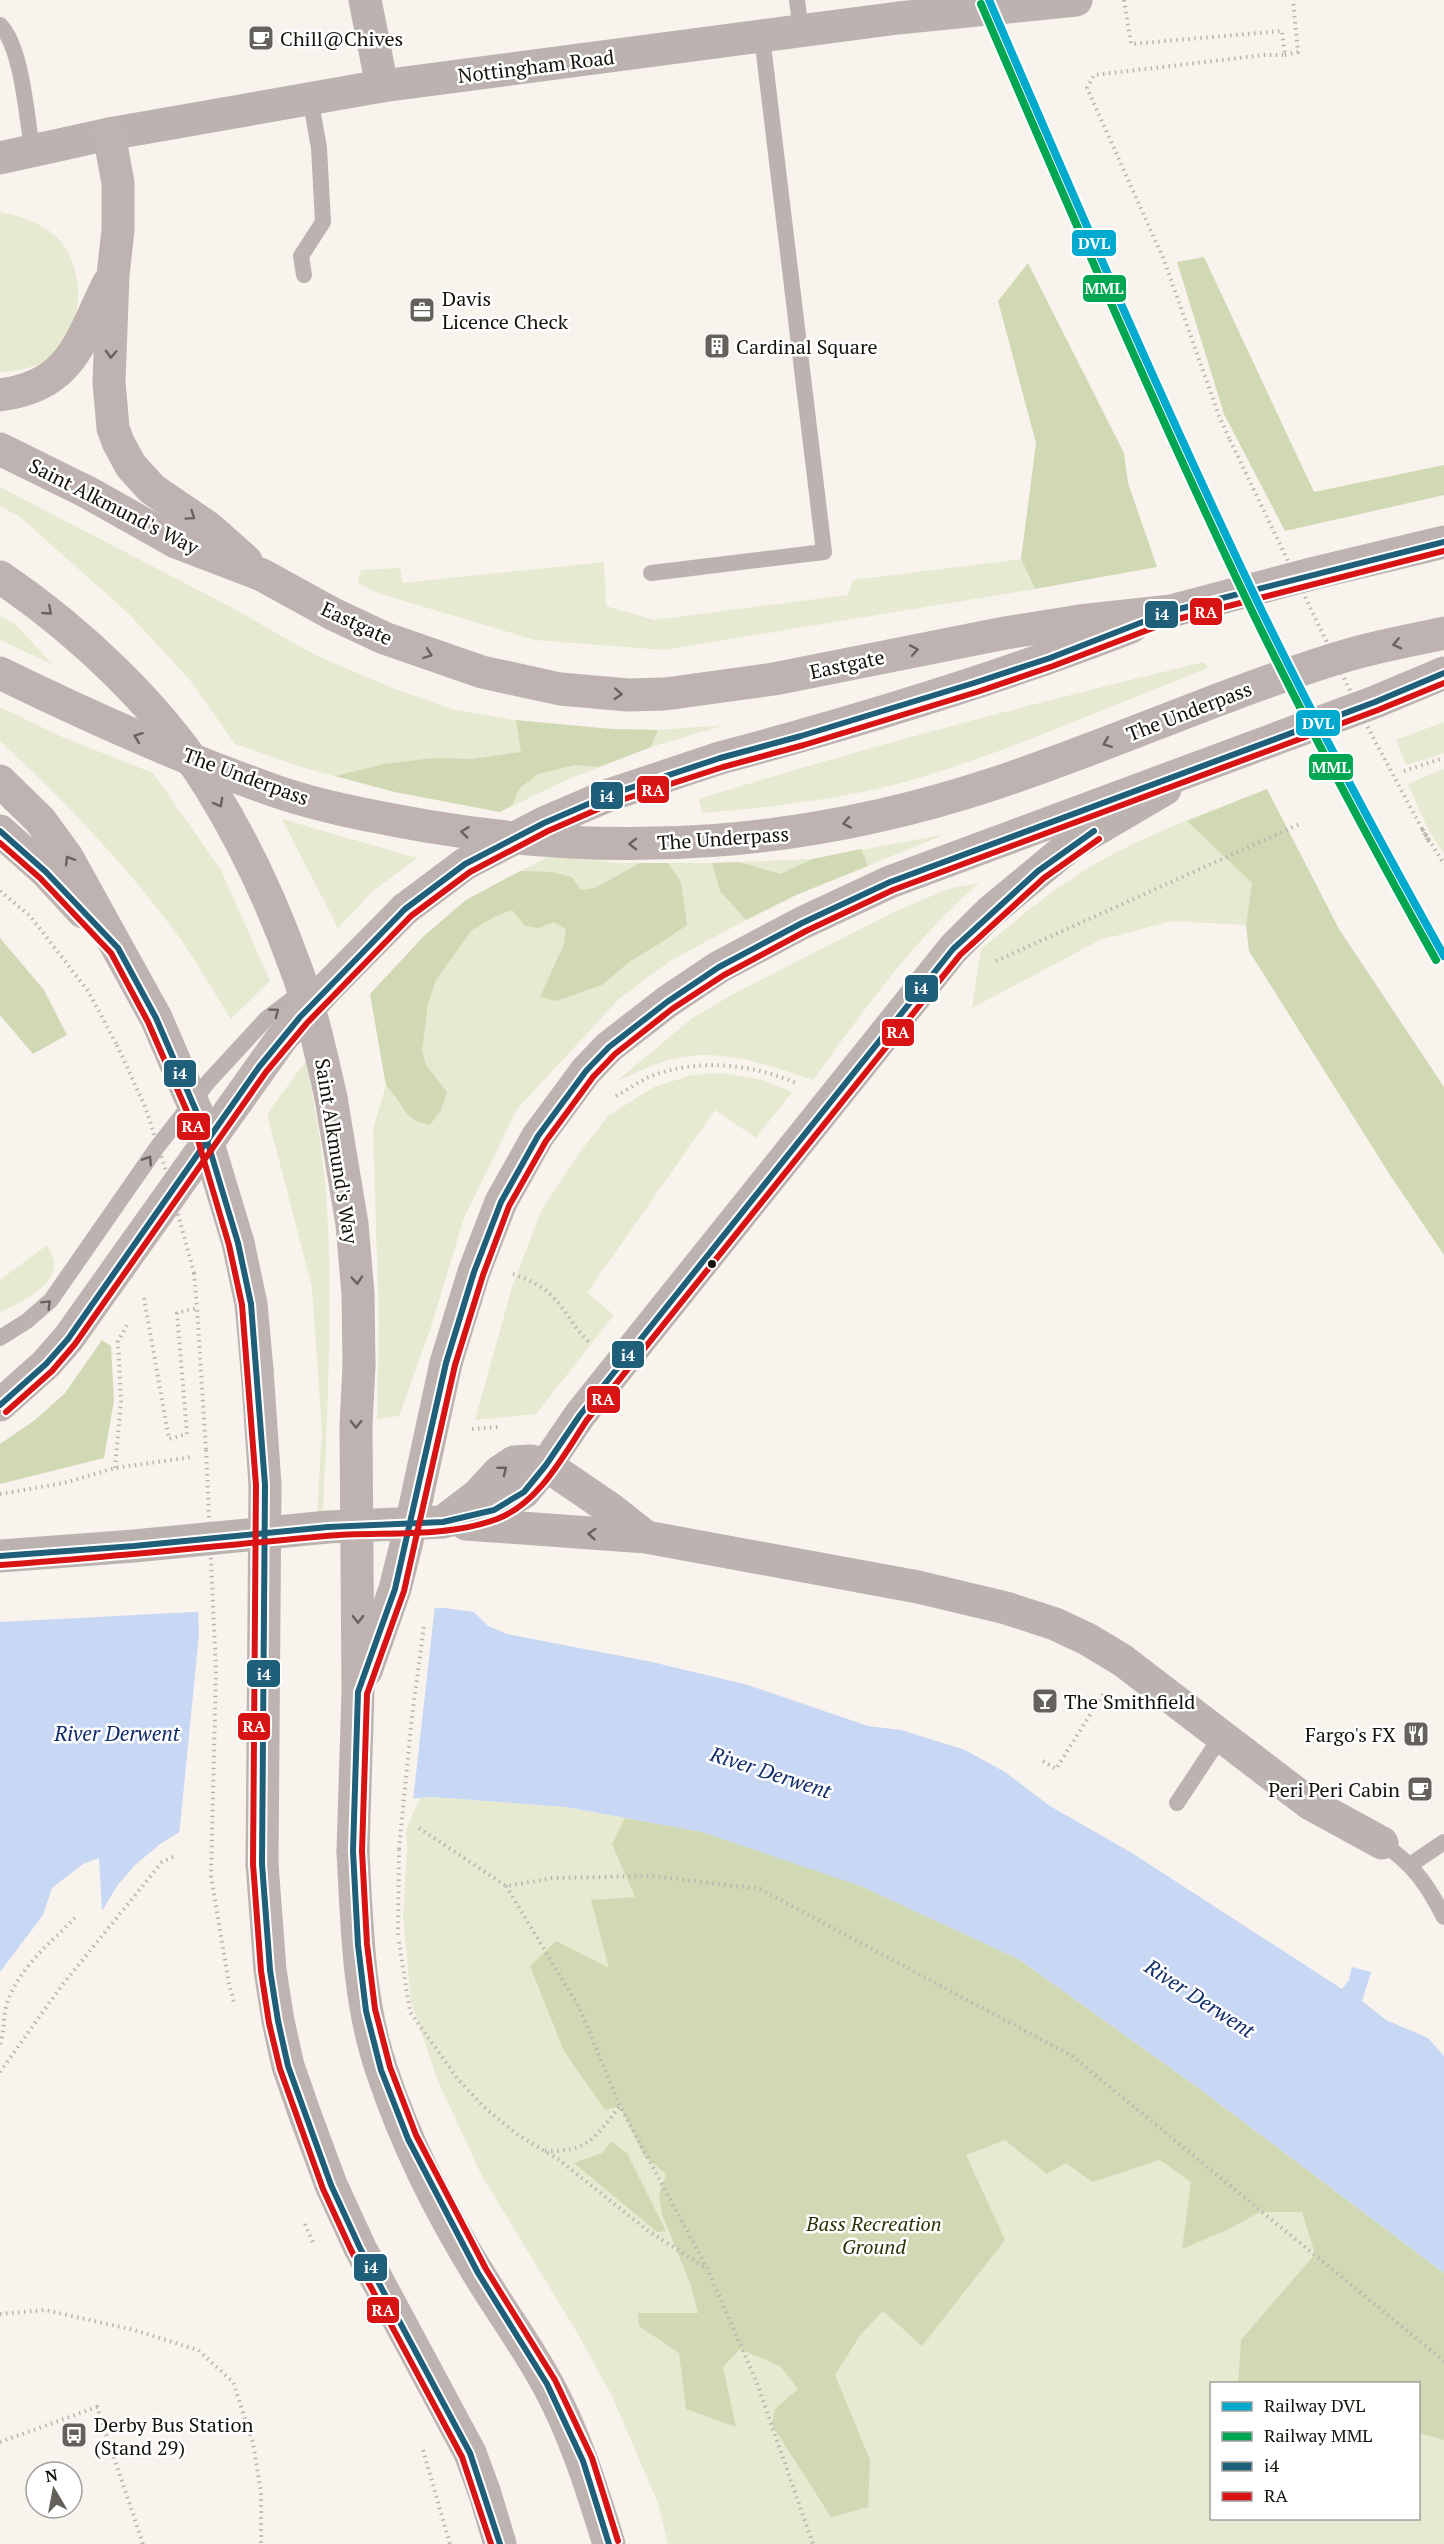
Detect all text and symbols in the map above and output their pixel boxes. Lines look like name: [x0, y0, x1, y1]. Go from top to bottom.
cafe icon: Chill@Chives: [246, 23, 276, 53]
place label: Chill@Chives: [280, 25, 403, 52]
street label: Nottingham Road: [456, 43, 616, 89]
line badge: DVL: [1071, 229, 1117, 257]
text: DVL: [1078, 232, 1111, 254]
line badge: MML: [1082, 274, 1127, 303]
text: MML: [1084, 277, 1124, 299]
place label: Davis Licence Check: [442, 285, 569, 335]
office icon: Davis Licence Check: [407, 295, 437, 325]
building icon: Cardinal Square: [702, 331, 732, 361]
place label: Cardinal Square: [736, 333, 878, 360]
one-way arrow: [104, 350, 117, 359]
street label: Saint Alkmund's Way: [24, 451, 204, 561]
one-way arrow: [185, 509, 196, 520]
street label: Eastgate: [317, 595, 397, 651]
line badge: RA: [1189, 597, 1223, 626]
line badge: i4: [1144, 600, 1179, 629]
text: RA: [1195, 601, 1218, 623]
text: i4: [1155, 603, 1169, 625]
one-way arrow: [41, 604, 52, 615]
one-way arrow: [1392, 636, 1402, 649]
street label: Eastgate: [807, 643, 887, 685]
one-way arrow: [909, 644, 919, 657]
one-way arrow: [423, 647, 433, 660]
street label: The Underpass: [1123, 675, 1255, 747]
one-way arrow: [614, 688, 623, 701]
line badge: DVL: [1295, 709, 1341, 737]
text: DVL: [1302, 712, 1335, 734]
one-way arrow: [133, 732, 144, 744]
one-way arrow: [1102, 735, 1113, 748]
street label: The Underpass: [179, 741, 313, 811]
line badge: MML: [1308, 753, 1354, 781]
text: MML: [1311, 756, 1351, 778]
line badge: RA: [636, 775, 670, 804]
text: RA: [642, 779, 665, 801]
line badge: i4: [590, 781, 624, 810]
text: i4: [600, 785, 614, 807]
one-way arrow: [212, 797, 223, 807]
one-way arrow: [843, 816, 853, 829]
street label: The Underpass: [656, 820, 790, 856]
one-way arrow: [460, 827, 470, 839]
one-way arrow: [628, 838, 637, 850]
one-way arrow: [64, 856, 76, 866]
line badge: i4: [904, 974, 939, 1003]
text: i4: [914, 977, 928, 999]
one-way arrow: [268, 1009, 279, 1020]
line badge: RA: [881, 1018, 915, 1047]
text: RA: [887, 1021, 910, 1043]
street label: Saint Alkmund's Way: [309, 1056, 365, 1246]
line badge: i4: [163, 1059, 197, 1088]
text: i4: [173, 1062, 187, 1084]
line badge: RA: [176, 1112, 211, 1141]
text: RA: [182, 1115, 205, 1137]
one-way arrow: [141, 1156, 152, 1167]
unlabelled marker: [706, 1258, 718, 1270]
one-way arrow: [350, 1276, 363, 1285]
one-way arrow: [39, 1300, 50, 1311]
line badge: i4: [611, 1340, 645, 1369]
text: i4: [621, 1344, 635, 1366]
line badge: RA: [586, 1385, 621, 1414]
text: RA: [592, 1388, 615, 1410]
one-way arrow: [350, 1419, 363, 1428]
one-way arrow: [497, 1466, 508, 1477]
one-way arrow: [588, 1527, 597, 1540]
one-way arrow: [352, 1614, 364, 1623]
line badge: i4: [246, 1659, 281, 1688]
text: i4: [257, 1663, 271, 1685]
bar icon: The Smithfield: [1030, 1686, 1060, 1716]
place label: The Smithfield: [1064, 1688, 1195, 1715]
line badge: RA: [237, 1712, 271, 1741]
text: RA: [243, 1715, 266, 1737]
water label: River Derwent: [53, 1719, 181, 1747]
restaurant icon: Fargo's FX: [1401, 1719, 1431, 1749]
place label: Fargo's FX: [1305, 1721, 1397, 1748]
water label: River Derwent: [706, 1739, 836, 1805]
cafe icon: Peri Peri Cabin: [1405, 1774, 1435, 1804]
place label: Peri Peri Cabin: [1268, 1776, 1400, 1803]
water label: River Derwent: [1139, 1951, 1261, 2044]
park label: Bass Recreation Ground: [805, 2210, 942, 2260]
line badge: i4: [353, 2253, 388, 2282]
text: i4: [364, 2256, 378, 2278]
line badge: RA: [366, 2296, 400, 2324]
text: RA: [372, 2299, 395, 2321]
legend: [1210, 2382, 1420, 2520]
text: Railway DVL: [1264, 2393, 1365, 2417]
place label: Derby Bus Station (Stand 29): [94, 2411, 253, 2461]
bus stop icon: Derby Bus Station (Stand 29): [59, 2420, 89, 2450]
text: Railway MML: [1264, 2423, 1372, 2447]
text: i4: [1264, 2453, 1279, 2477]
north arrow: [24, 2460, 84, 2520]
text: N: [44, 2463, 59, 2487]
text: RA: [1264, 2483, 1288, 2507]

